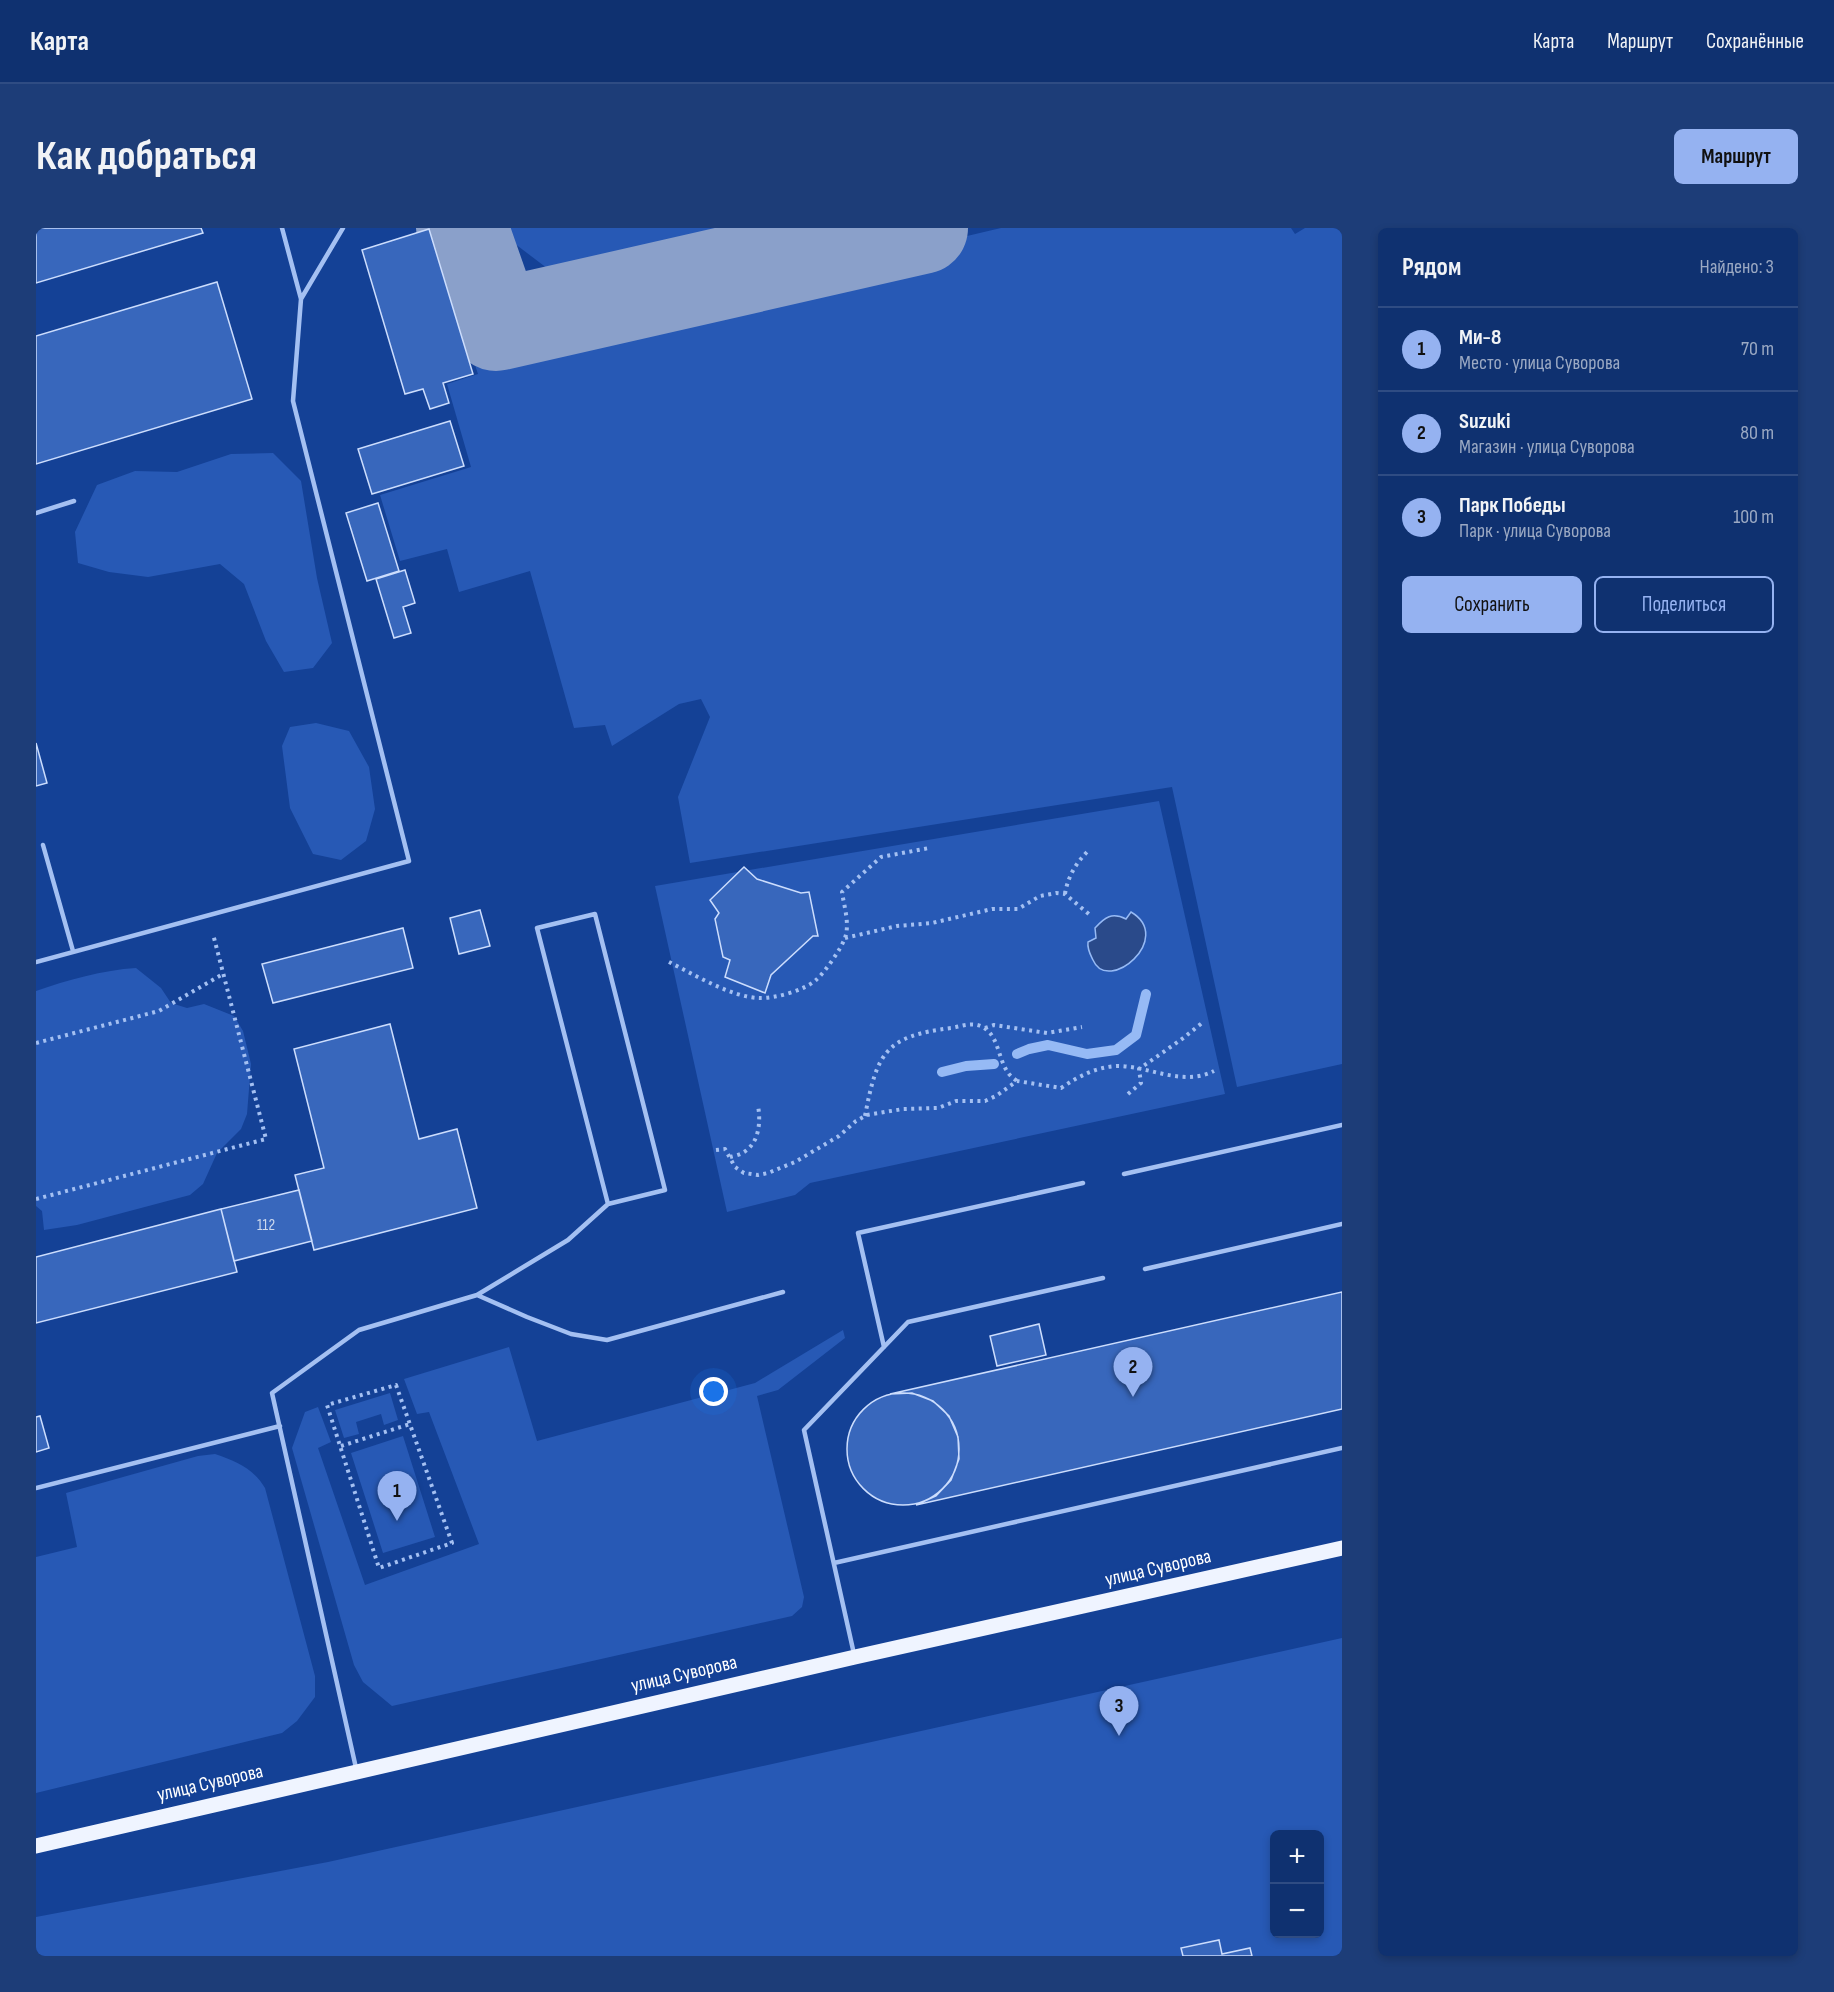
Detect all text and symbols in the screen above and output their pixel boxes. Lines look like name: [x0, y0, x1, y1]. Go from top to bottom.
text: Карта: [30, 25, 89, 58]
text: Карта: [1533, 29, 1574, 54]
text: Маршрут: [1607, 29, 1673, 54]
text: Сохранённые: [1706, 29, 1804, 54]
button: Маршрут: [1674, 129, 1798, 184]
text: Как добраться: [36, 131, 257, 182]
text: Рядом: [1402, 252, 1461, 283]
text: Найдено: 3: [1700, 255, 1774, 279]
text: Ми-8: [1459, 324, 1501, 351]
text: 1: [1418, 337, 1425, 361]
text: 70 m: [1741, 337, 1774, 361]
text: Место · улица Суворова: [1459, 351, 1620, 375]
text: Suzuki: [1459, 408, 1510, 435]
text: 2: [1417, 421, 1426, 445]
text: 80 m: [1740, 421, 1774, 445]
text: Магазин · улица Суворова: [1459, 435, 1635, 459]
text: Парк Победы: [1459, 492, 1566, 519]
text: 3: [1417, 505, 1426, 529]
text: 100 m: [1733, 505, 1774, 529]
text: Парк · улица Суворова: [1459, 519, 1611, 543]
button: Сохранить: [1402, 576, 1582, 633]
button: Поделиться: [1594, 576, 1774, 633]
house number: 112: [257, 1216, 275, 1235]
pin: 2: [1114, 1348, 1152, 1397]
your location: [699, 1377, 728, 1406]
pin: 1: [378, 1472, 416, 1521]
street label: улица Суворова: [1103, 1544, 1213, 1592]
street label: улица Суворова: [629, 1650, 739, 1698]
pin: 3: [1100, 1686, 1138, 1736]
street label: улица Суворова: [155, 1759, 265, 1807]
map controls: [1270, 1830, 1324, 1938]
button: +: [1270, 1830, 1324, 1884]
button: −: [1270, 1884, 1324, 1938]

